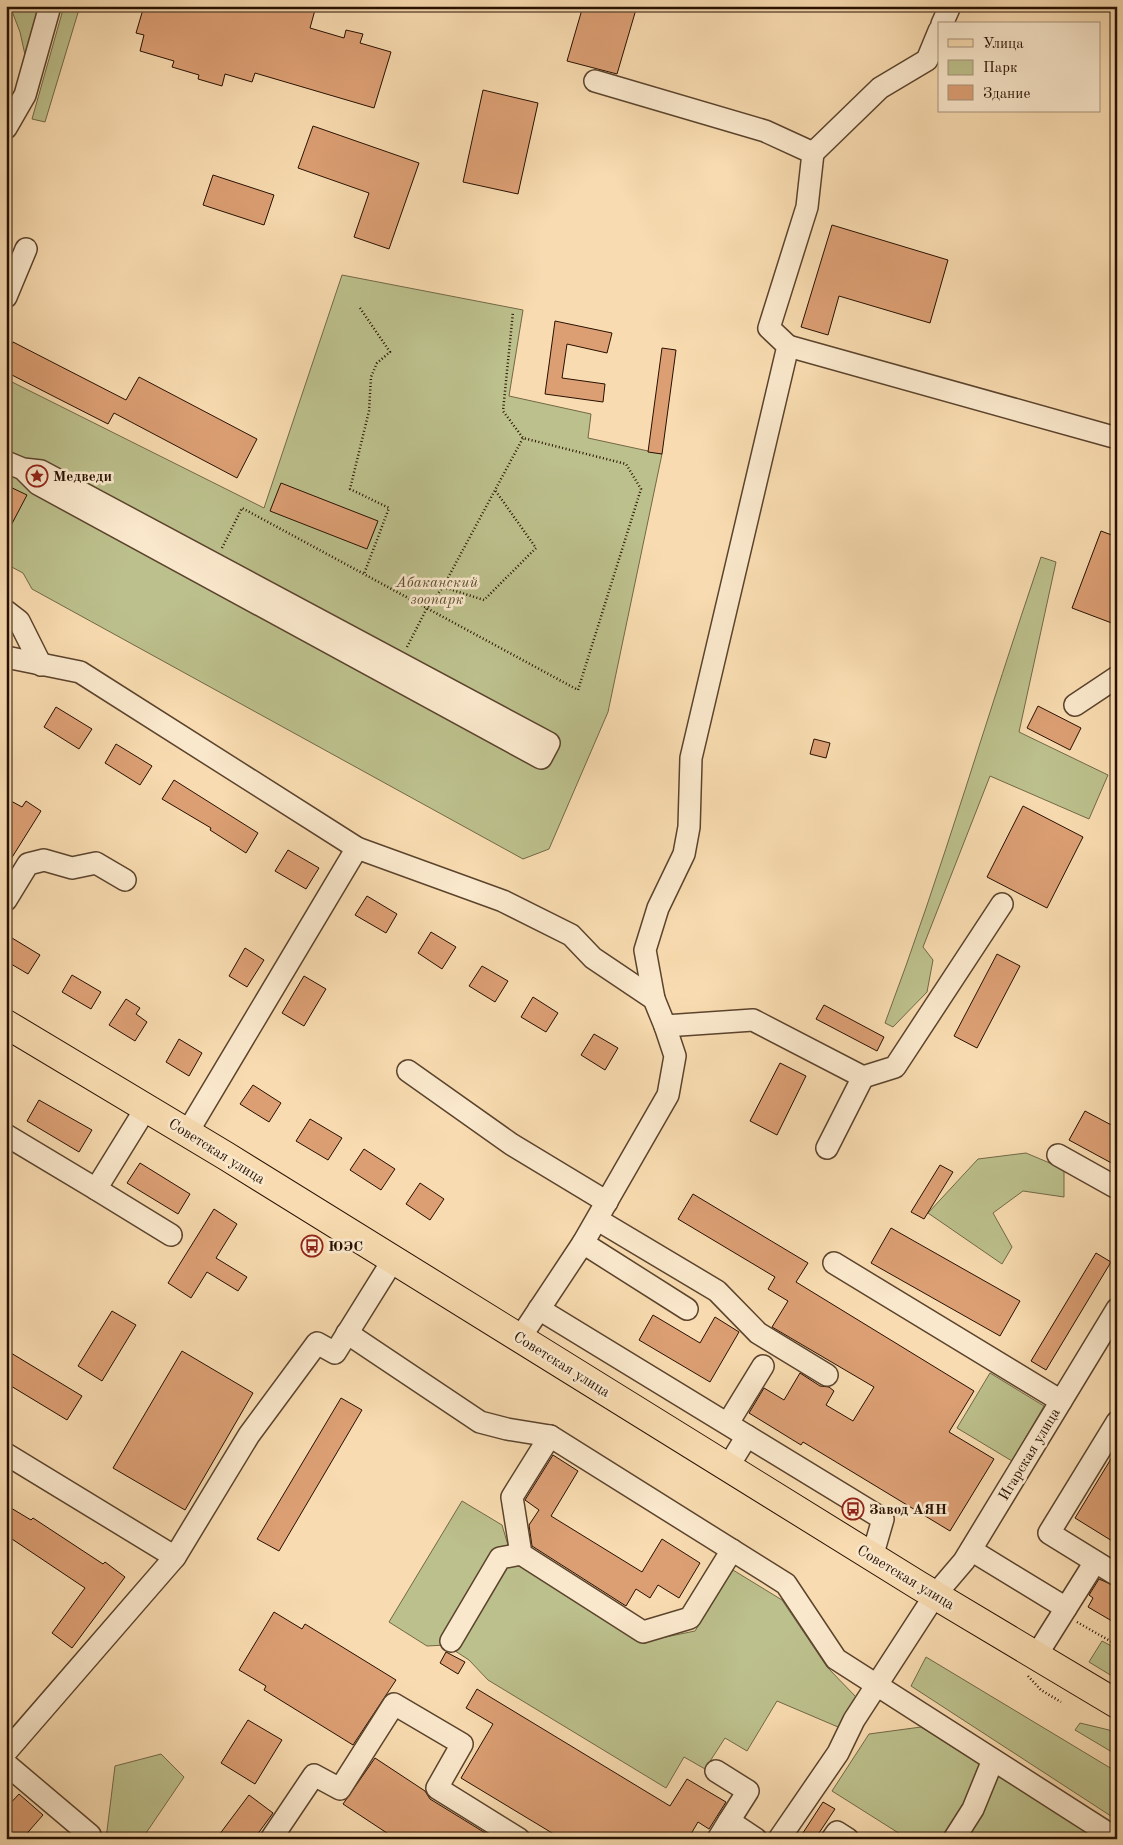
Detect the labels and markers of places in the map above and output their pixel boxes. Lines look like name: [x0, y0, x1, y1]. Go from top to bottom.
place icon: Медведи: [25, 464, 49, 488]
place label: Медведи: [53, 470, 112, 485]
bus stop icon: ЮЭС: [300, 1234, 324, 1258]
place label: ЮЭС: [328, 1240, 363, 1255]
bus stop icon: Завод АЯН: [841, 1497, 865, 1521]
place label: Завод АЯН: [869, 1503, 947, 1518]

